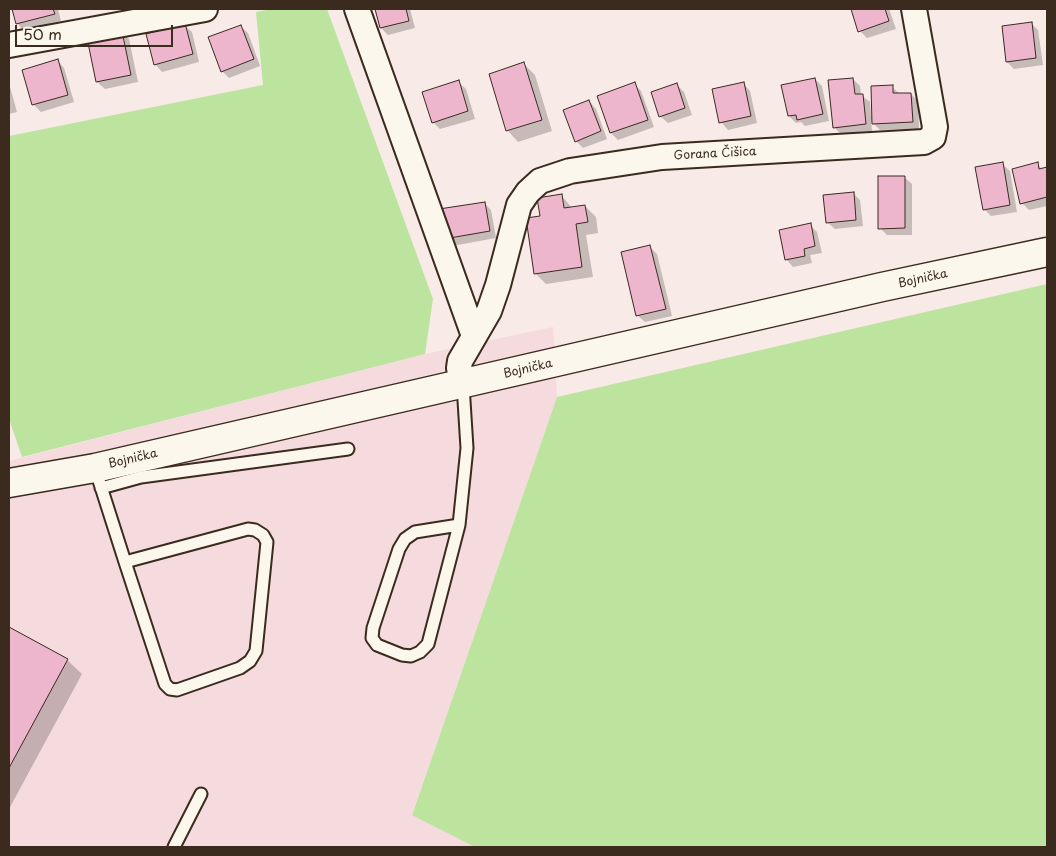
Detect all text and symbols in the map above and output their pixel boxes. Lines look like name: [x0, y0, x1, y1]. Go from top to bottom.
scale bar: [18, 15, 175, 47]
text: 50 m: [23, 22, 62, 45]
street label: Gorana Čišica: [673, 145, 757, 163]
street label: Bojnička: [897, 267, 949, 291]
street label: Bojnička: [502, 356, 554, 382]
street label: Bojnička: [107, 446, 159, 472]

